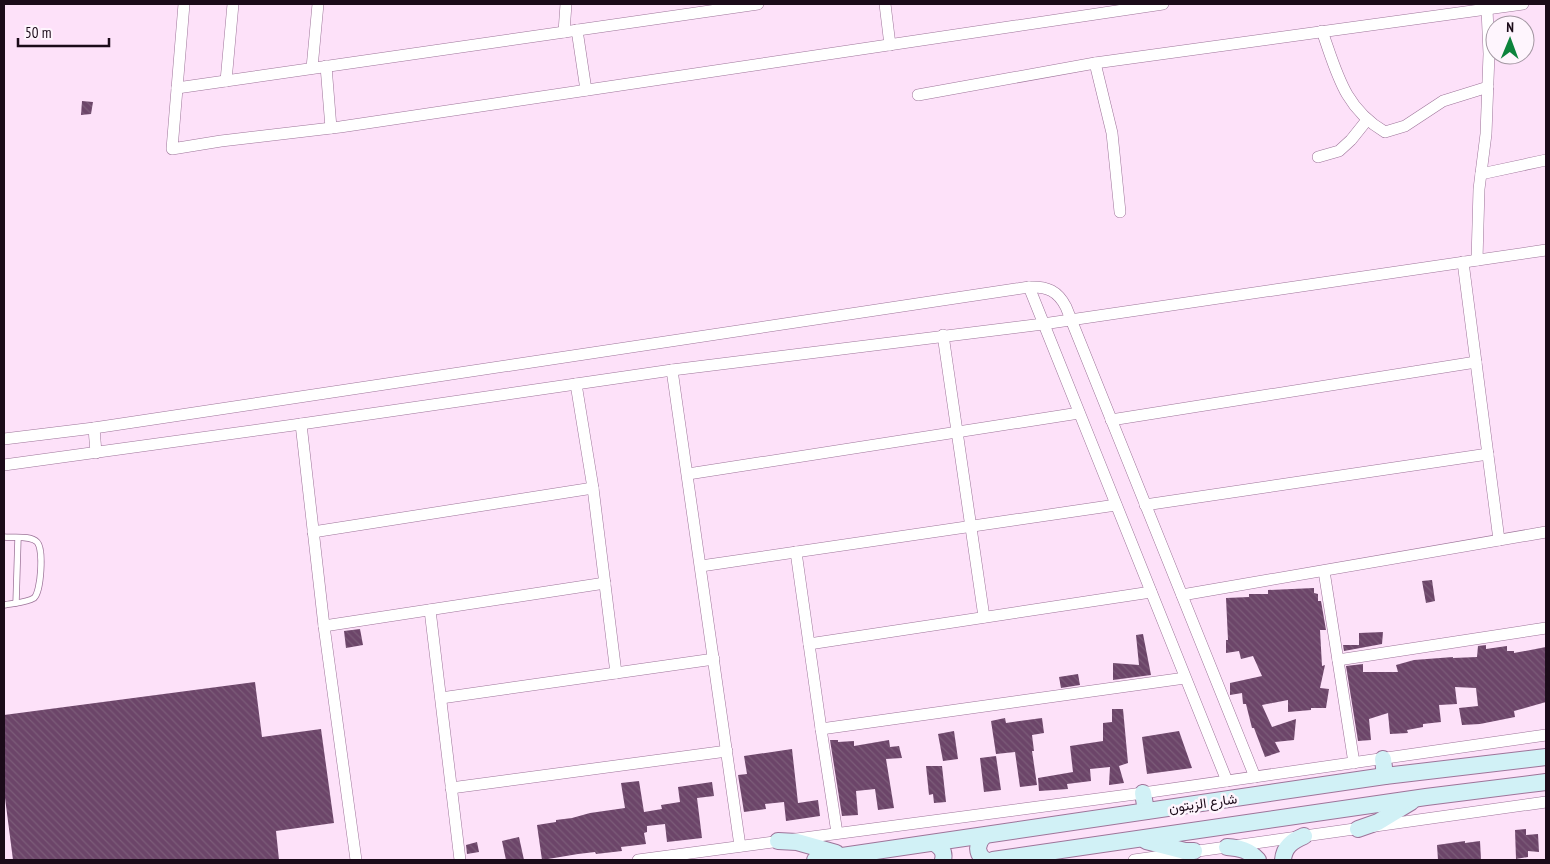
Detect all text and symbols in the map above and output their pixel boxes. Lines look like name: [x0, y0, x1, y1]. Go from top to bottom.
scale bar: [18, 15, 109, 47]
north arrow: [1485, 15, 1535, 65]
text: N: [1506, 18, 1514, 36]
text: 50 m: [25, 23, 51, 42]
street label: شارع الزيتون: [1168, 789, 1239, 819]

